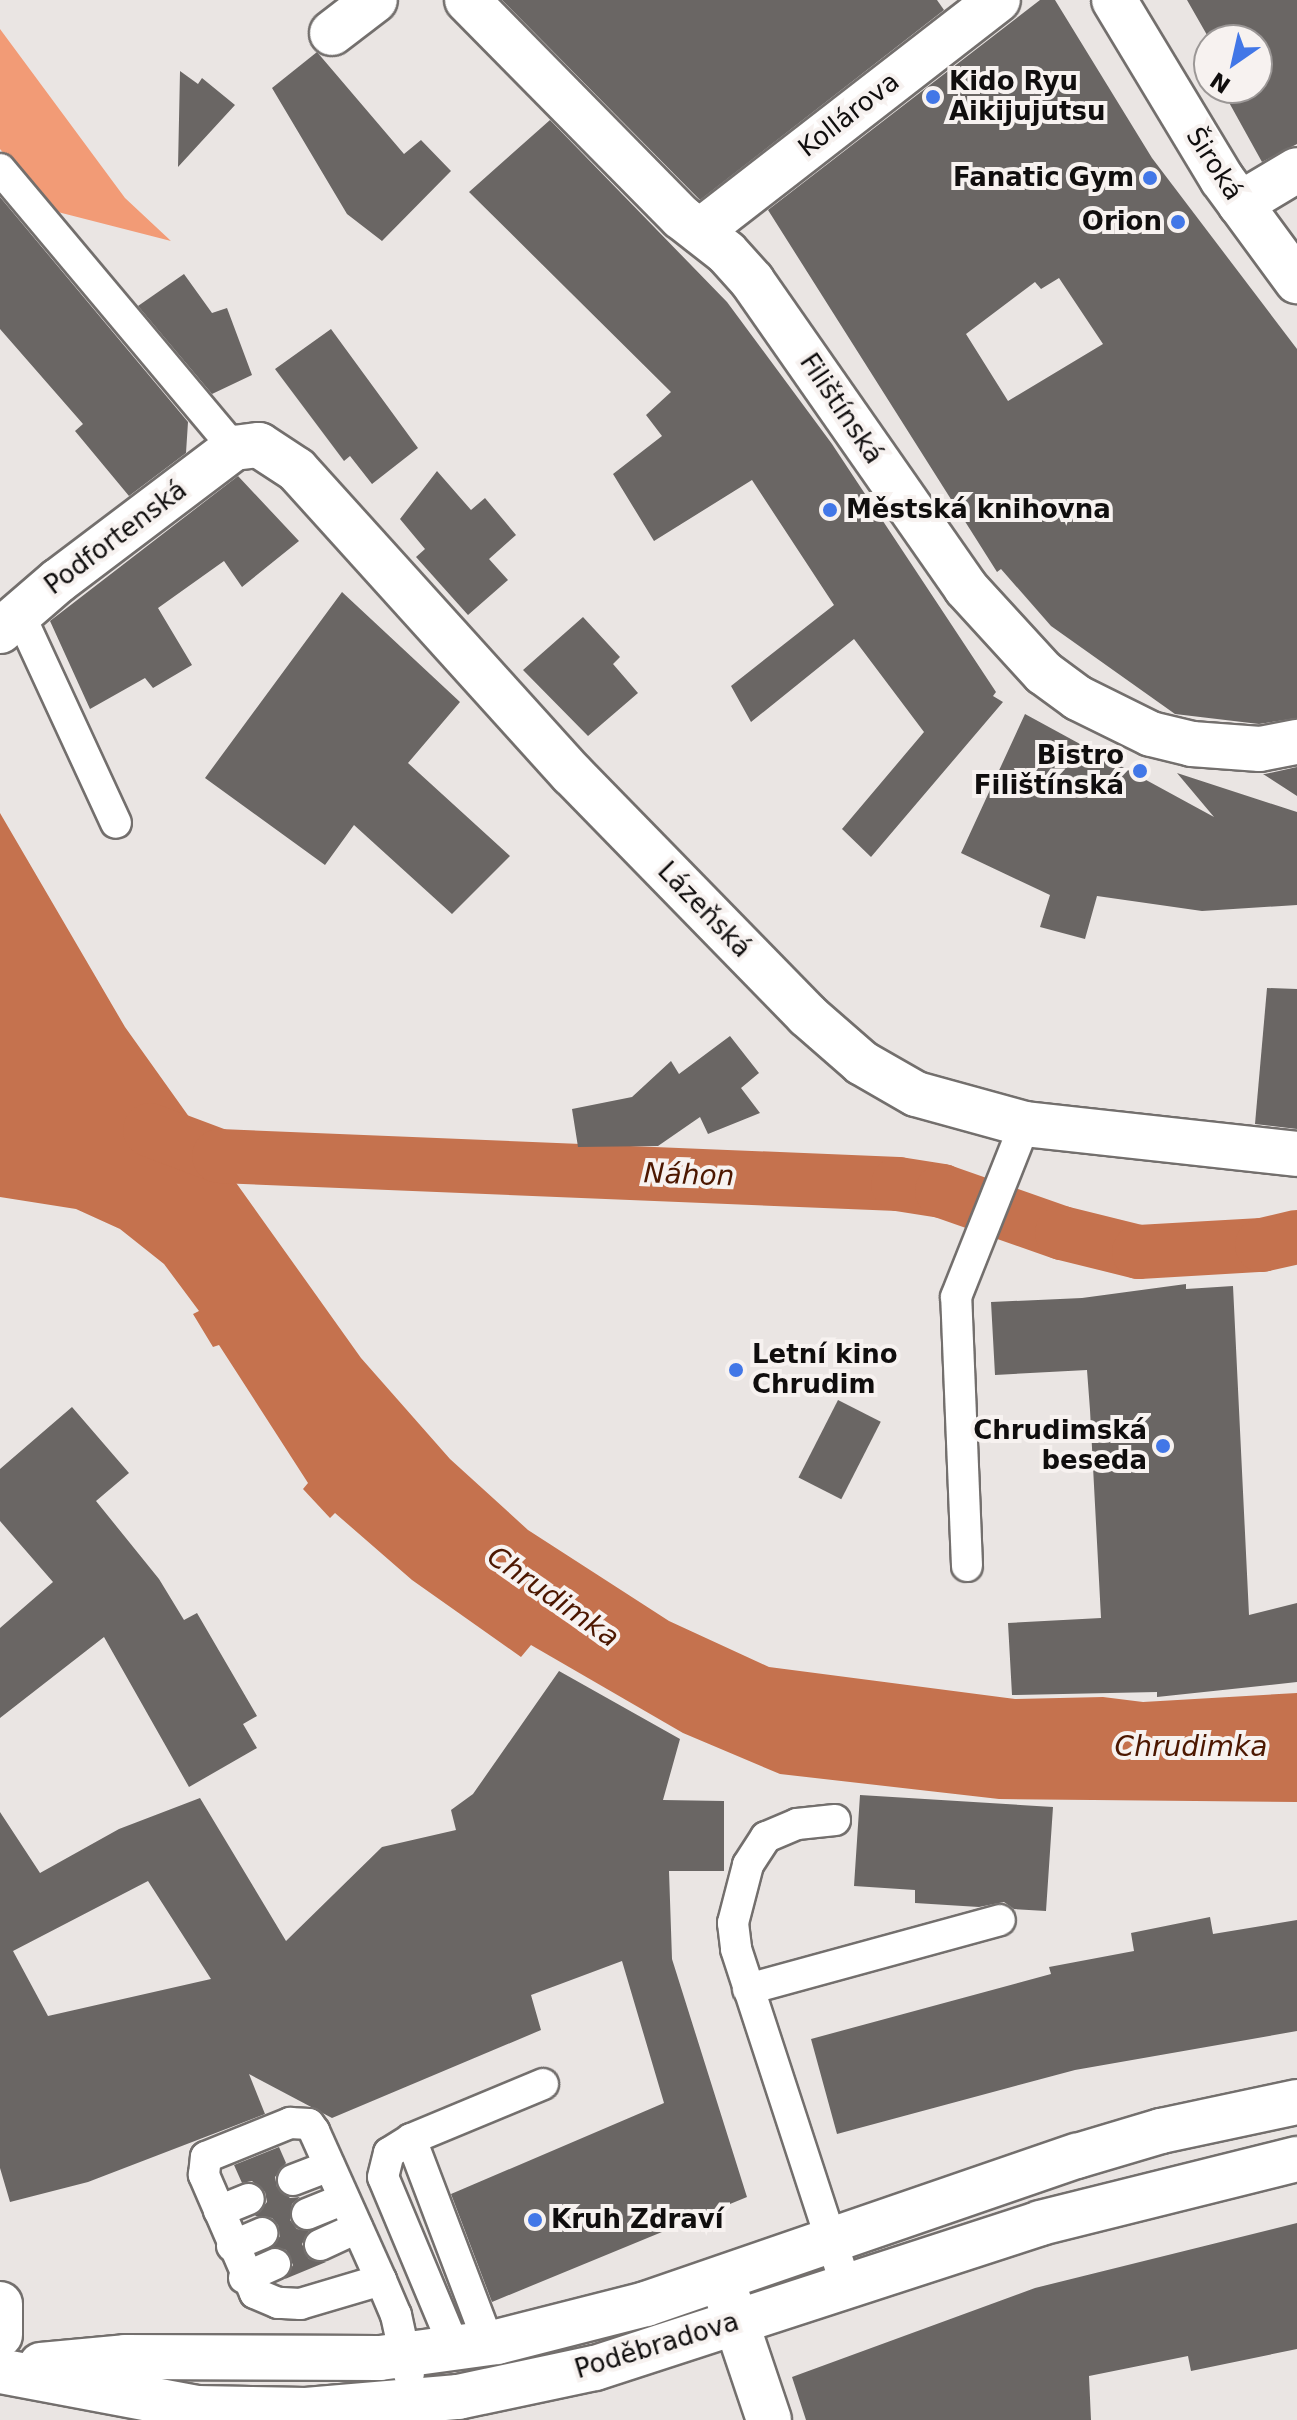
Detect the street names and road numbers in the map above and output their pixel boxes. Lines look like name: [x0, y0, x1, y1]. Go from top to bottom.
street label: Kollárova: [792, 66, 906, 164]
street label: Široká: [1179, 122, 1249, 206]
street label: Filištínská: [793, 348, 889, 470]
street label: Podfortenská: [39, 474, 193, 602]
street label: Lázeňská: [651, 856, 757, 964]
street label: Poděbradova: [571, 2306, 743, 2386]

